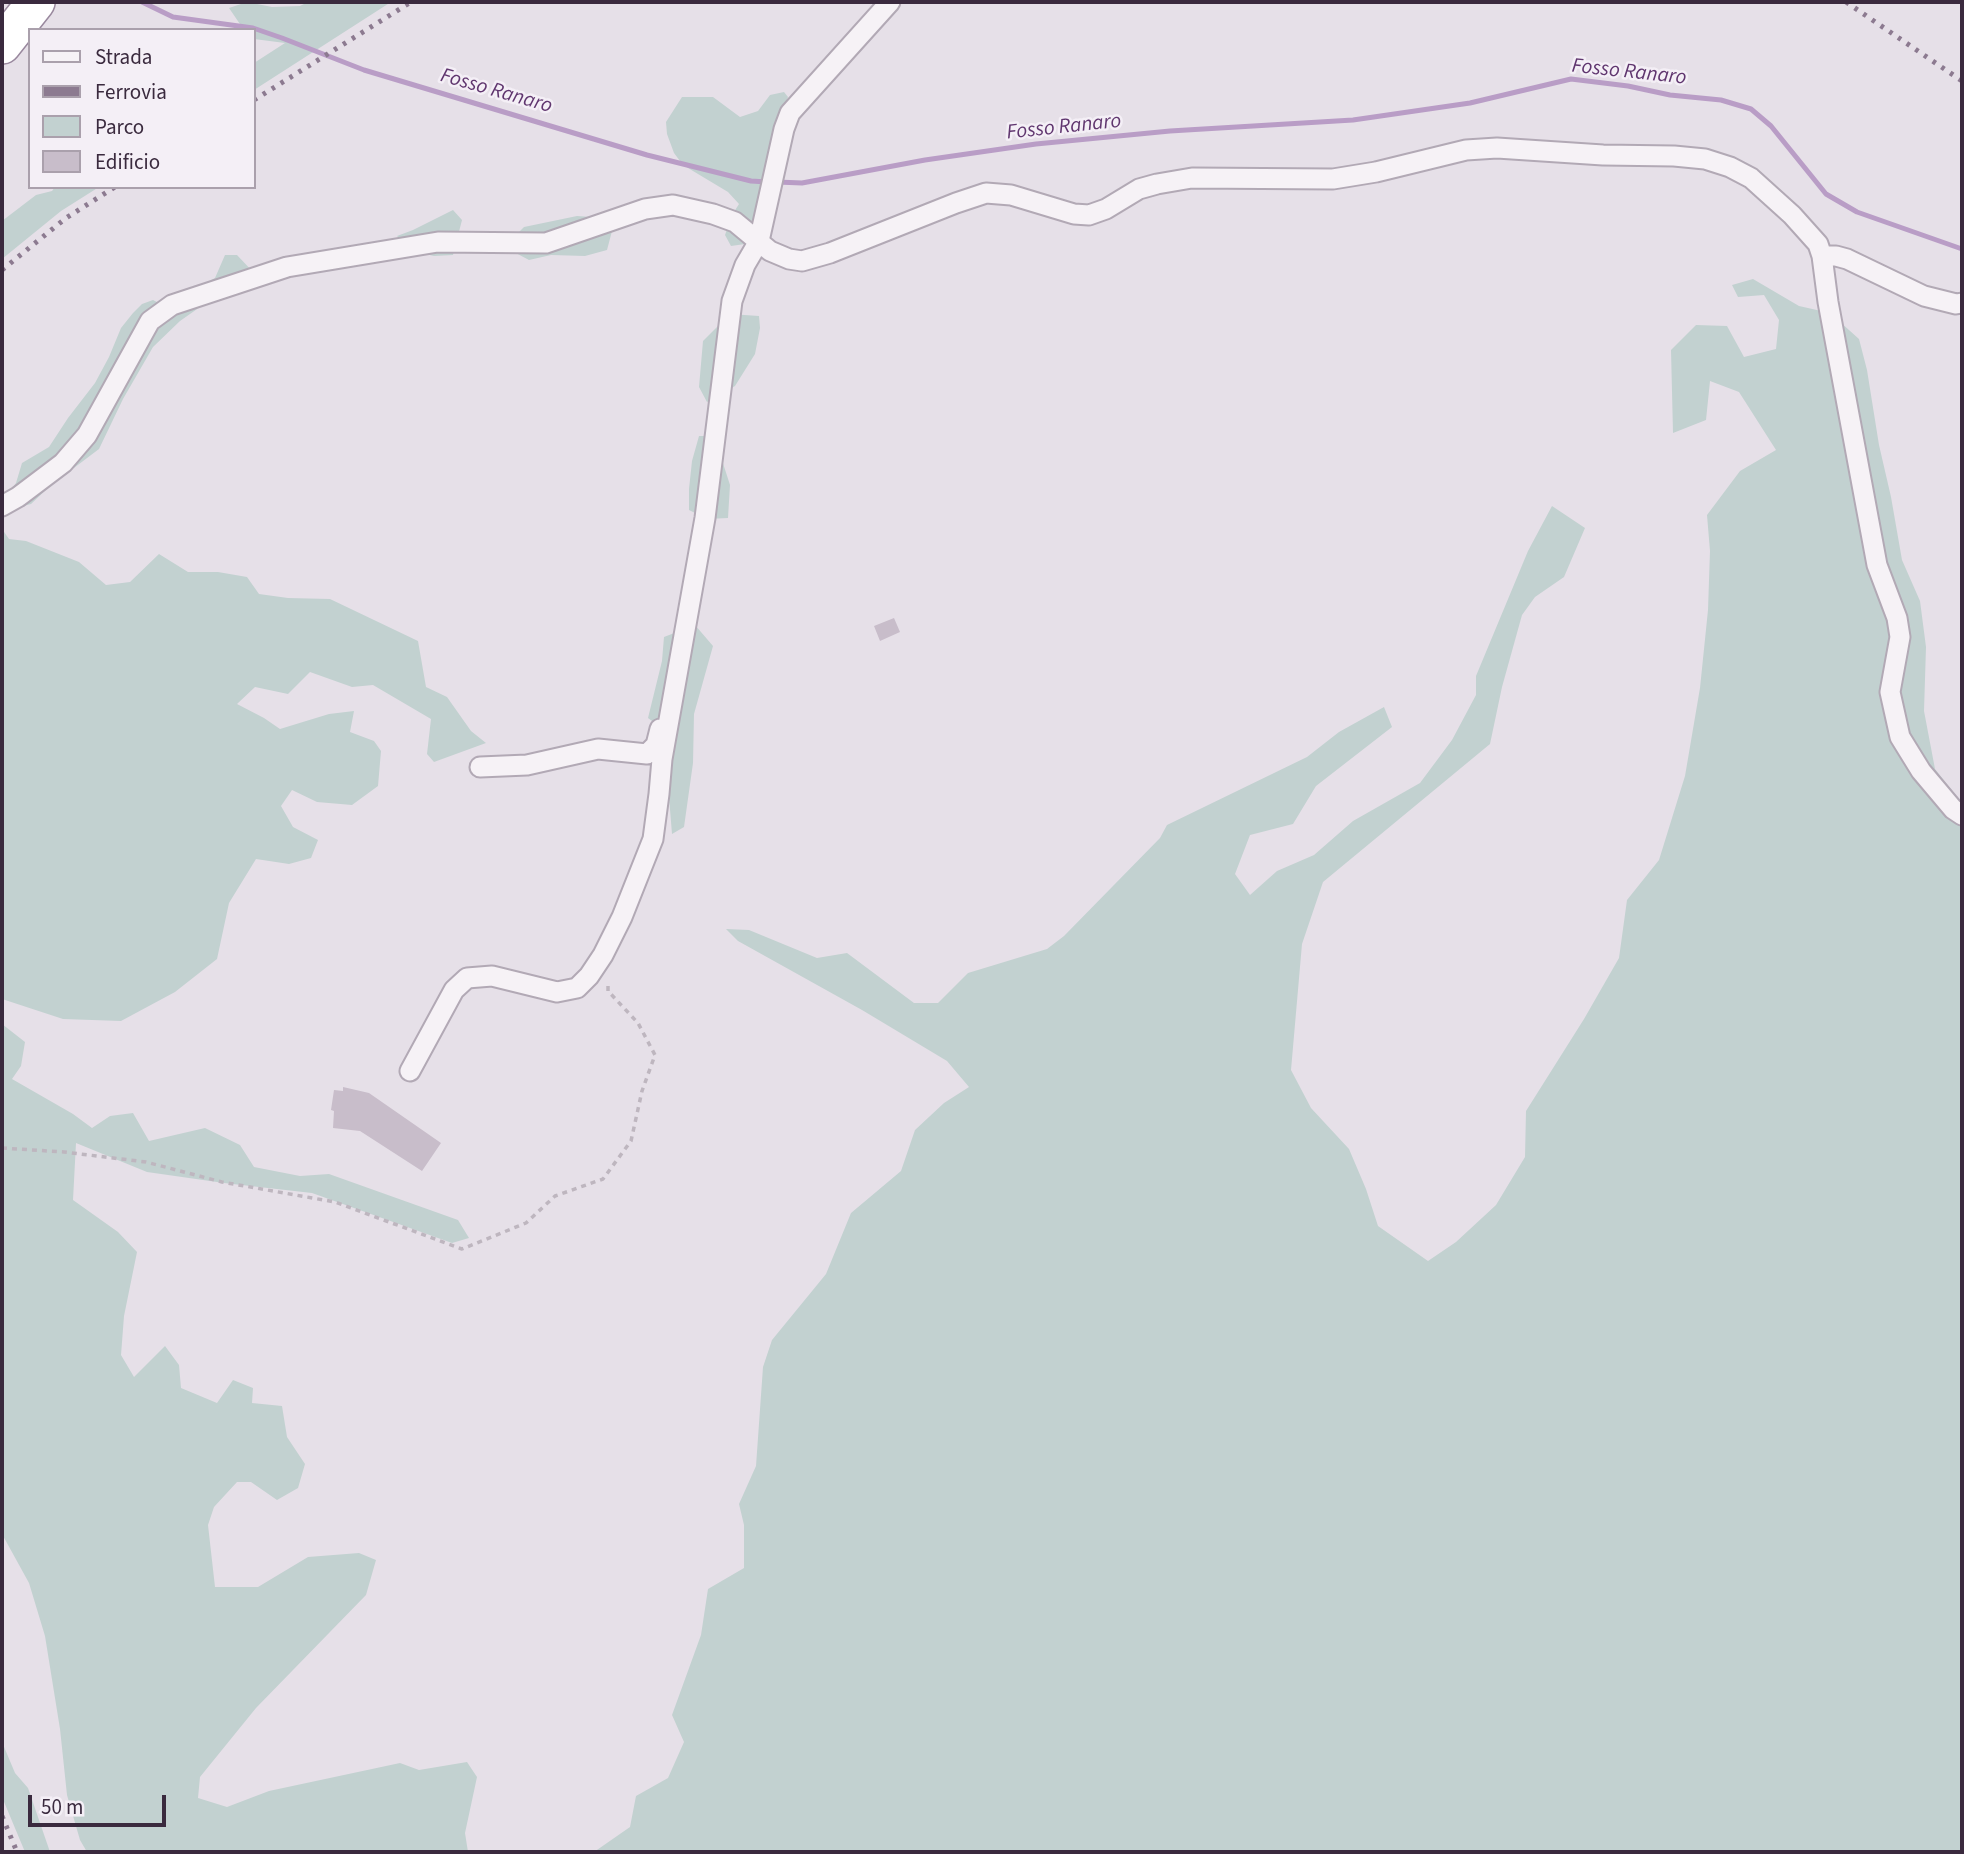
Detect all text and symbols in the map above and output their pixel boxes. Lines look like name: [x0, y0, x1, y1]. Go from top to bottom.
legend: [28, 28, 256, 189]
text: Strada: [95, 42, 152, 72]
water label: Fosso Ranaro: [1570, 54, 1688, 92]
water label: Fosso Ranaro: [437, 64, 555, 120]
text: Ferrovia: [95, 77, 167, 107]
water label: Fosso Ranaro: [1005, 109, 1123, 147]
text: Parco: [95, 112, 144, 142]
text: Edificio: [95, 147, 160, 177]
scale bar: [32, 1780, 170, 1824]
text: 50 m: [41, 1792, 83, 1822]

